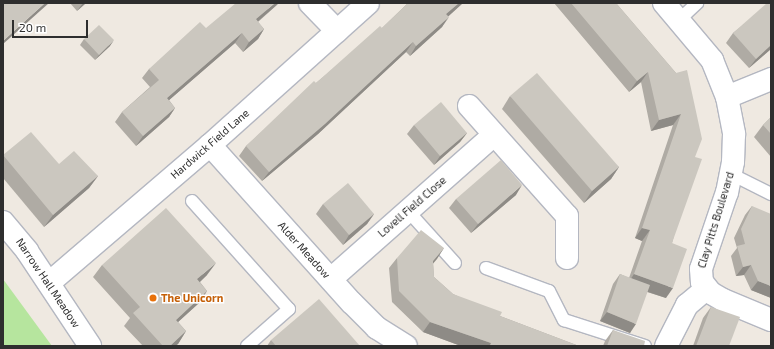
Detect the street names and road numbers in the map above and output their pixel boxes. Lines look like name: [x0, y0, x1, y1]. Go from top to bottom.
street label: Hardwick Field Lane: [168, 106, 252, 182]
street label: Clay Pitts Boulevard: [695, 170, 737, 270]
street label: Lovell Field Close: [375, 174, 449, 240]
street label: Alder Meadow: [275, 219, 333, 281]
street label: Narrow Hall Meadow: [13, 235, 83, 331]

